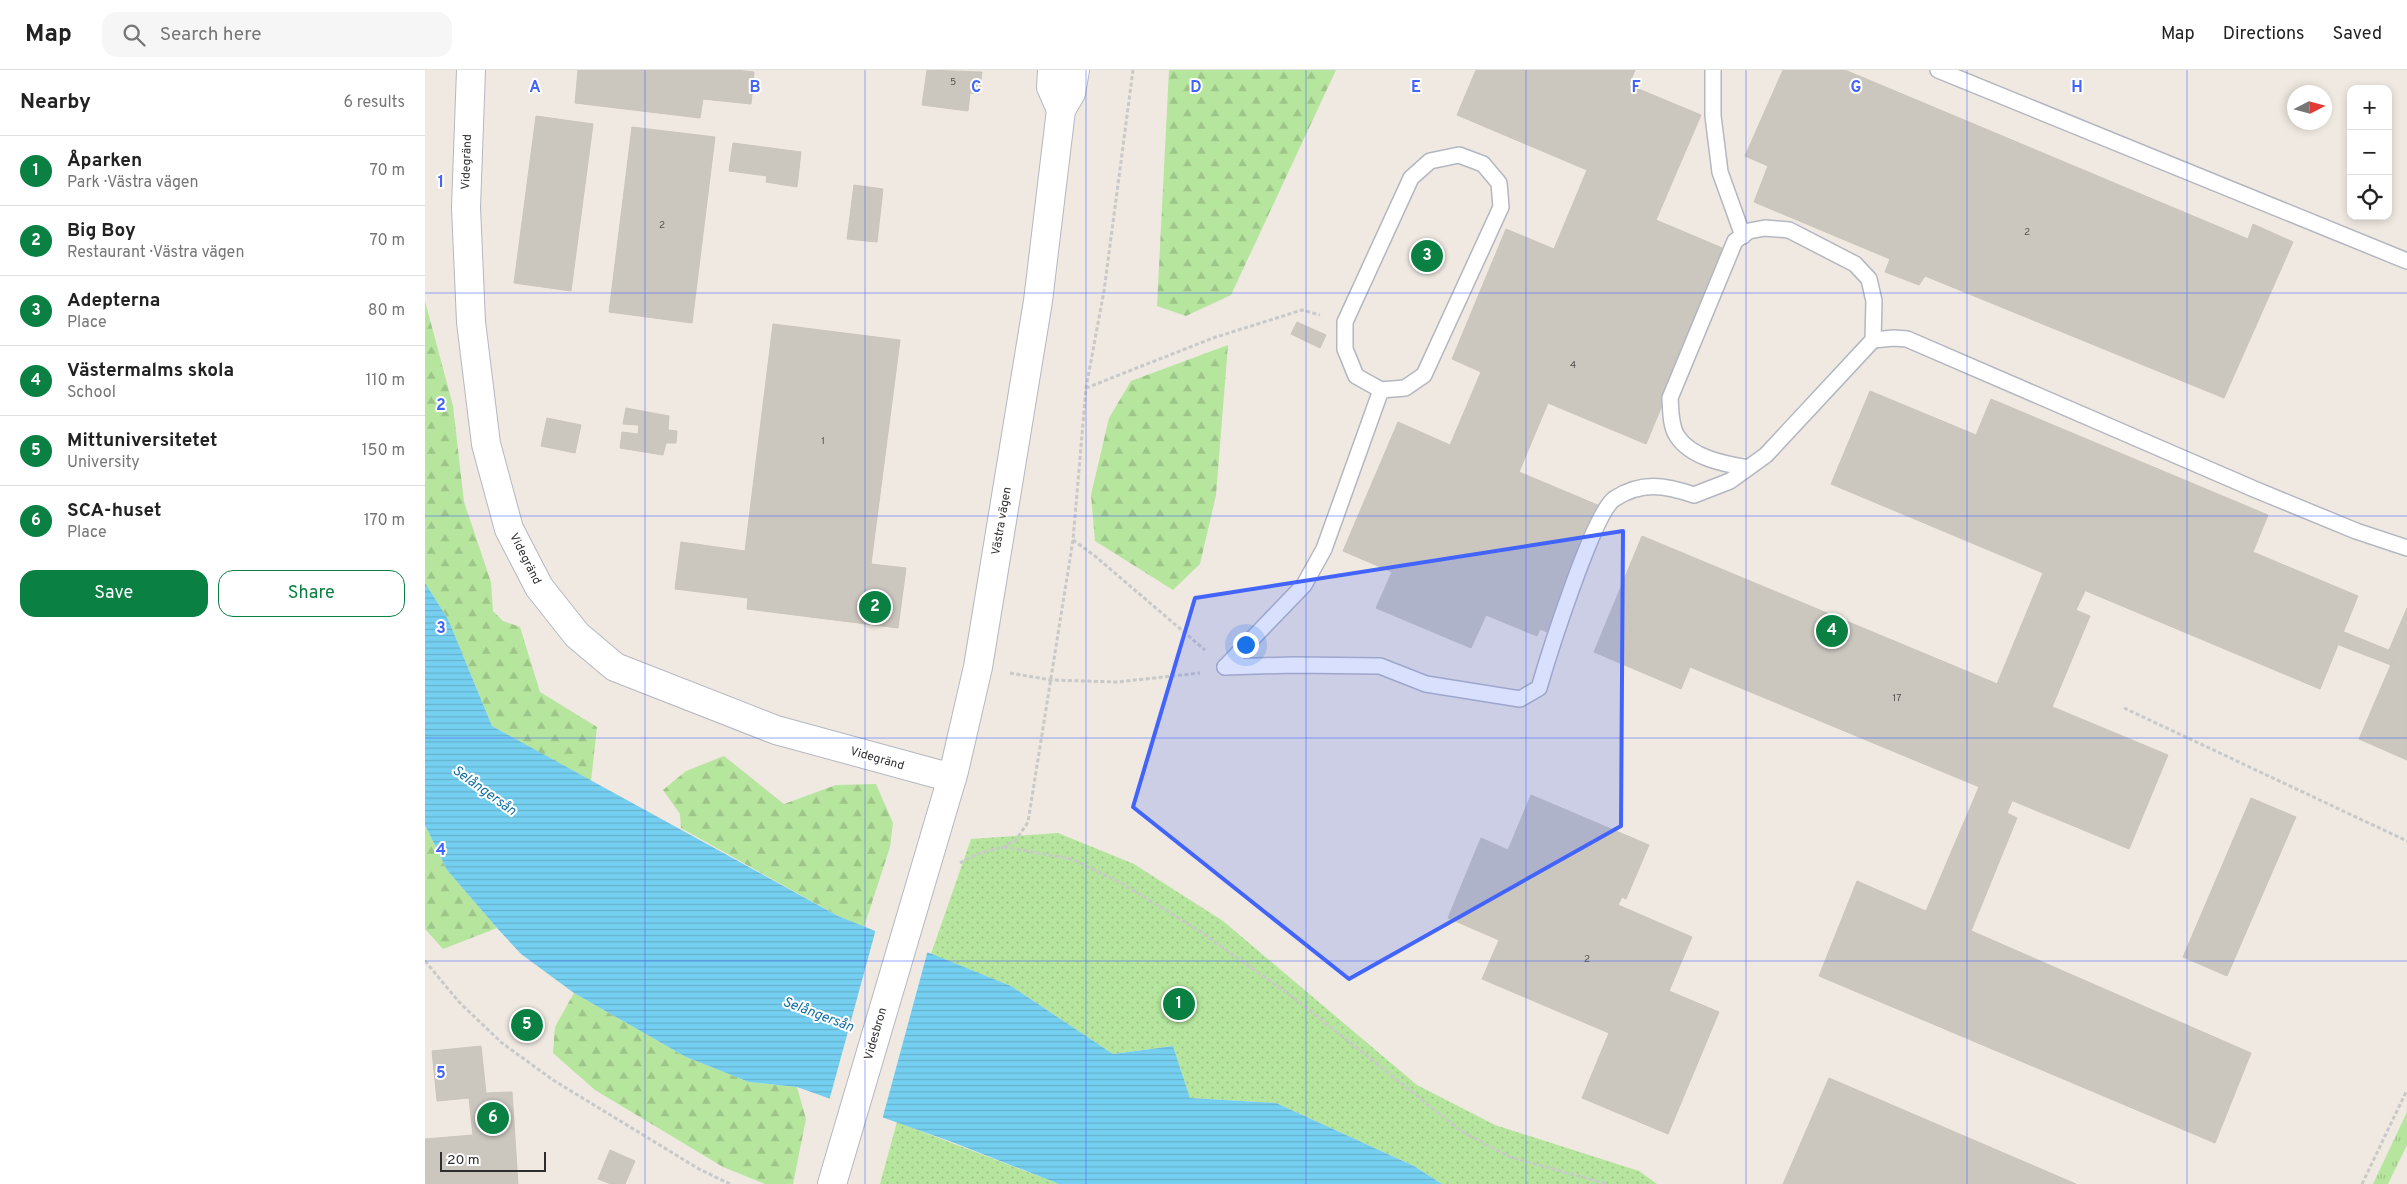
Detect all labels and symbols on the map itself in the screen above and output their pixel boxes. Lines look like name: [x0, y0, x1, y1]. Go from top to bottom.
house number: 5: [950, 76, 956, 89]
text: A: [529, 78, 541, 98]
text: B: [749, 78, 761, 98]
text: C: [971, 78, 981, 98]
text: D: [1190, 78, 1202, 98]
text: E: [1411, 78, 1421, 98]
text: F: [1631, 78, 1641, 98]
text: G: [1851, 78, 1861, 98]
text: H: [2071, 78, 2083, 98]
north arrow: [2287, 85, 2332, 130]
street label: Videgränd: [458, 134, 476, 190]
text: 1: [438, 173, 444, 193]
house number: 2: [659, 219, 665, 232]
house number: 2: [2024, 226, 2030, 239]
pin: 3: [1411, 237, 1443, 275]
house number: 4: [1570, 359, 1576, 372]
text: 2: [436, 396, 446, 416]
house number: 1: [821, 435, 825, 448]
street label: Västra vägen: [988, 486, 1016, 556]
street label: Videgränd: [505, 531, 545, 587]
pin: 2: [859, 588, 891, 626]
pin: 4: [1816, 612, 1848, 650]
text: 3: [436, 619, 446, 639]
your location: [1233, 632, 1259, 658]
house number: 17: [1893, 692, 1901, 705]
street label: Videgränd: [848, 744, 906, 774]
water label: Selångersån: [449, 762, 519, 820]
text: 4: [436, 841, 446, 861]
house number: 2: [1584, 953, 1590, 966]
pin: 1: [1163, 985, 1195, 1023]
water label: Selångersån: [780, 994, 856, 1036]
pin: 5: [511, 1006, 543, 1044]
street label: Videsbron: [861, 1006, 891, 1062]
text: 5: [436, 1064, 446, 1084]
pin: 6: [477, 1099, 509, 1137]
scale bar: [440, 1149, 546, 1172]

